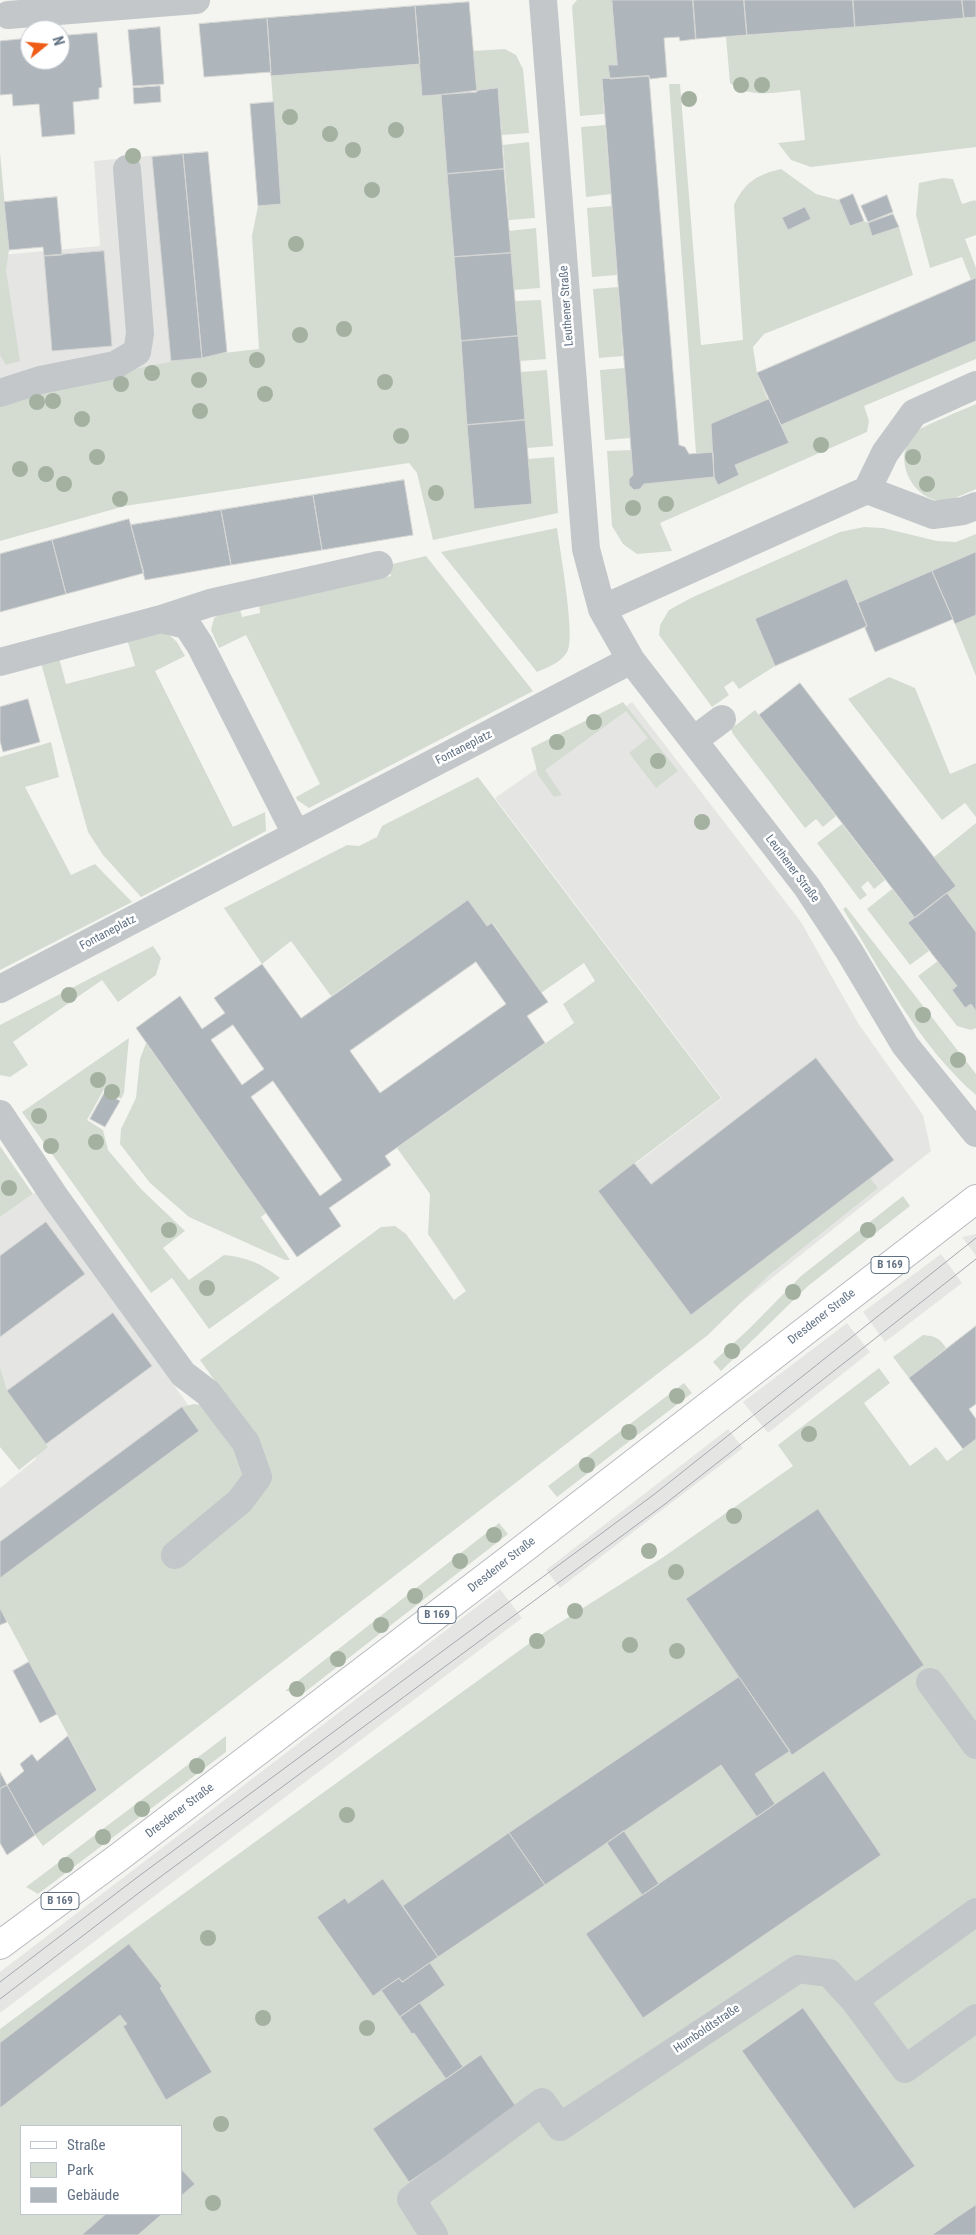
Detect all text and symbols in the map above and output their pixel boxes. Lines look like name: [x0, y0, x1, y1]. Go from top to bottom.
north arrow: [20, 20, 70, 70]
text: N: [49, 34, 67, 47]
street label: Leuthener Straße: [557, 265, 577, 347]
street label: Fontaneplatz: [433, 728, 495, 768]
street label: Leuthener Straße: [762, 832, 822, 906]
street label: Fontaneplatz: [77, 912, 139, 954]
road number: B 169: [871, 1256, 909, 1274]
street label: Dresdener Straße: [785, 1286, 859, 1348]
street label: Dresdener Straße: [465, 1534, 539, 1596]
road number: B 169: [418, 1606, 456, 1624]
street label: Dresdener Straße: [143, 1781, 217, 1841]
road number: B 169: [41, 1892, 79, 1910]
street label: Humboldtstraße: [671, 2002, 743, 2056]
legend: [20, 2125, 182, 2215]
text: Straße: [67, 2136, 106, 2154]
text: Park: [67, 2161, 94, 2179]
text: Gebäude: [67, 2186, 119, 2204]

